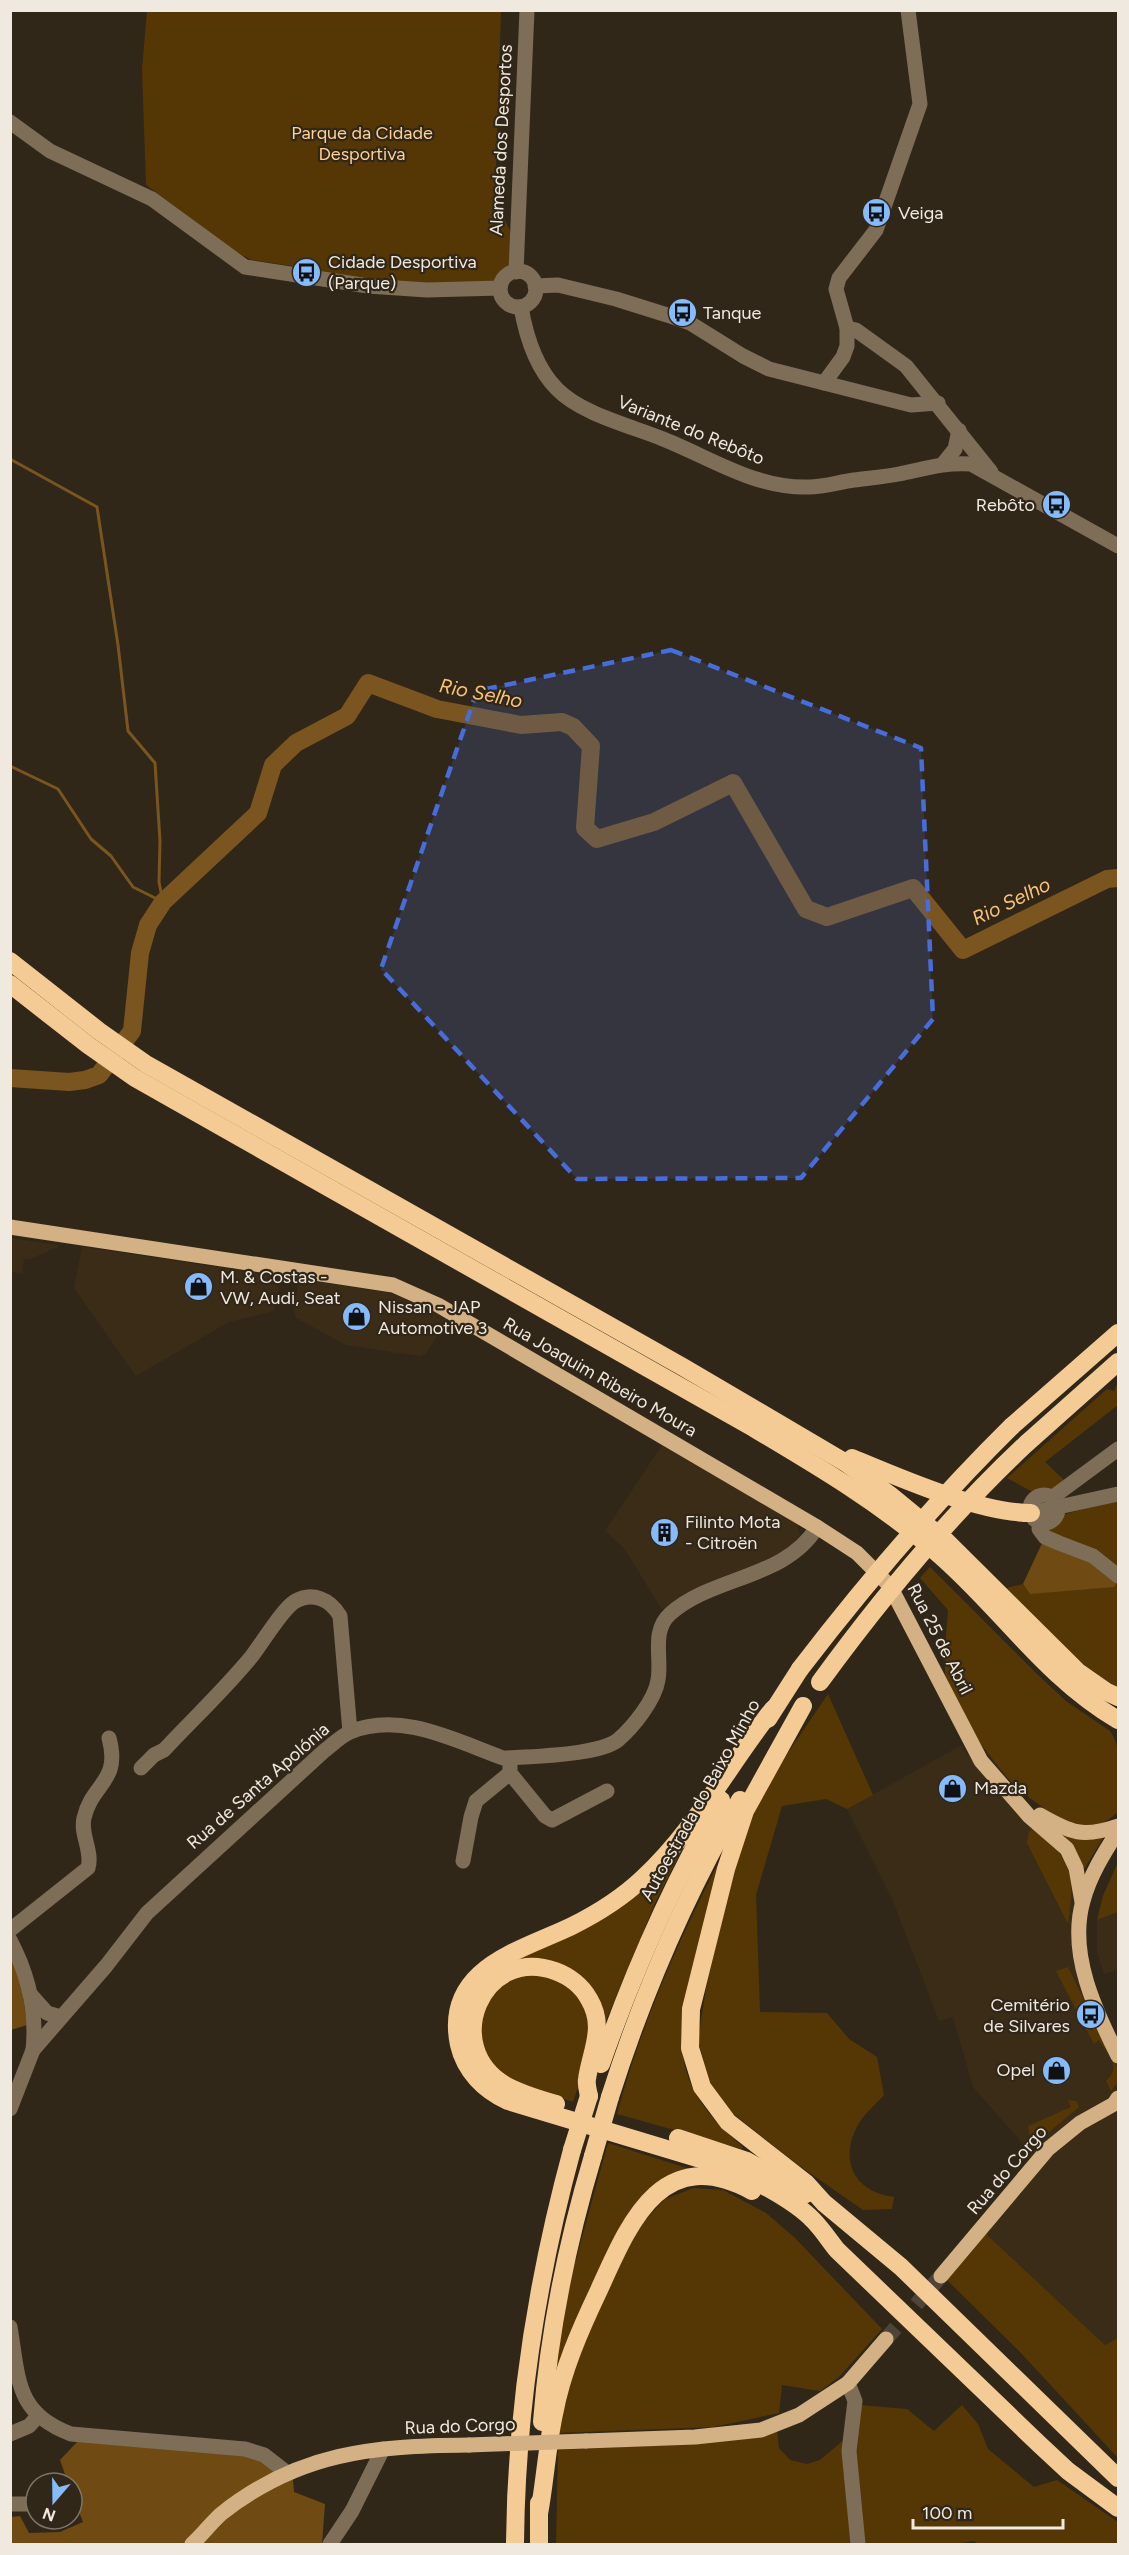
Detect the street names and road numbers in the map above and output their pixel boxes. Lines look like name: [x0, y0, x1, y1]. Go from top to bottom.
street label: Alameda dos Desportos: [485, 44, 517, 236]
street label: Variante do Rebôto: [614, 391, 768, 469]
street label: Rua Joaquim Ribeiro Moura: [499, 1312, 701, 1442]
street label: Rua 25 de Abril: [903, 1580, 977, 1698]
street label: Autoestrada do Baixo Minho: [635, 1695, 765, 1905]
street label: Rua de Santa Apolónia: [182, 1718, 334, 1854]
street label: Rua do Corgo: [962, 2121, 1052, 2219]
street label: Rua do Corgo: [404, 2413, 516, 2439]

